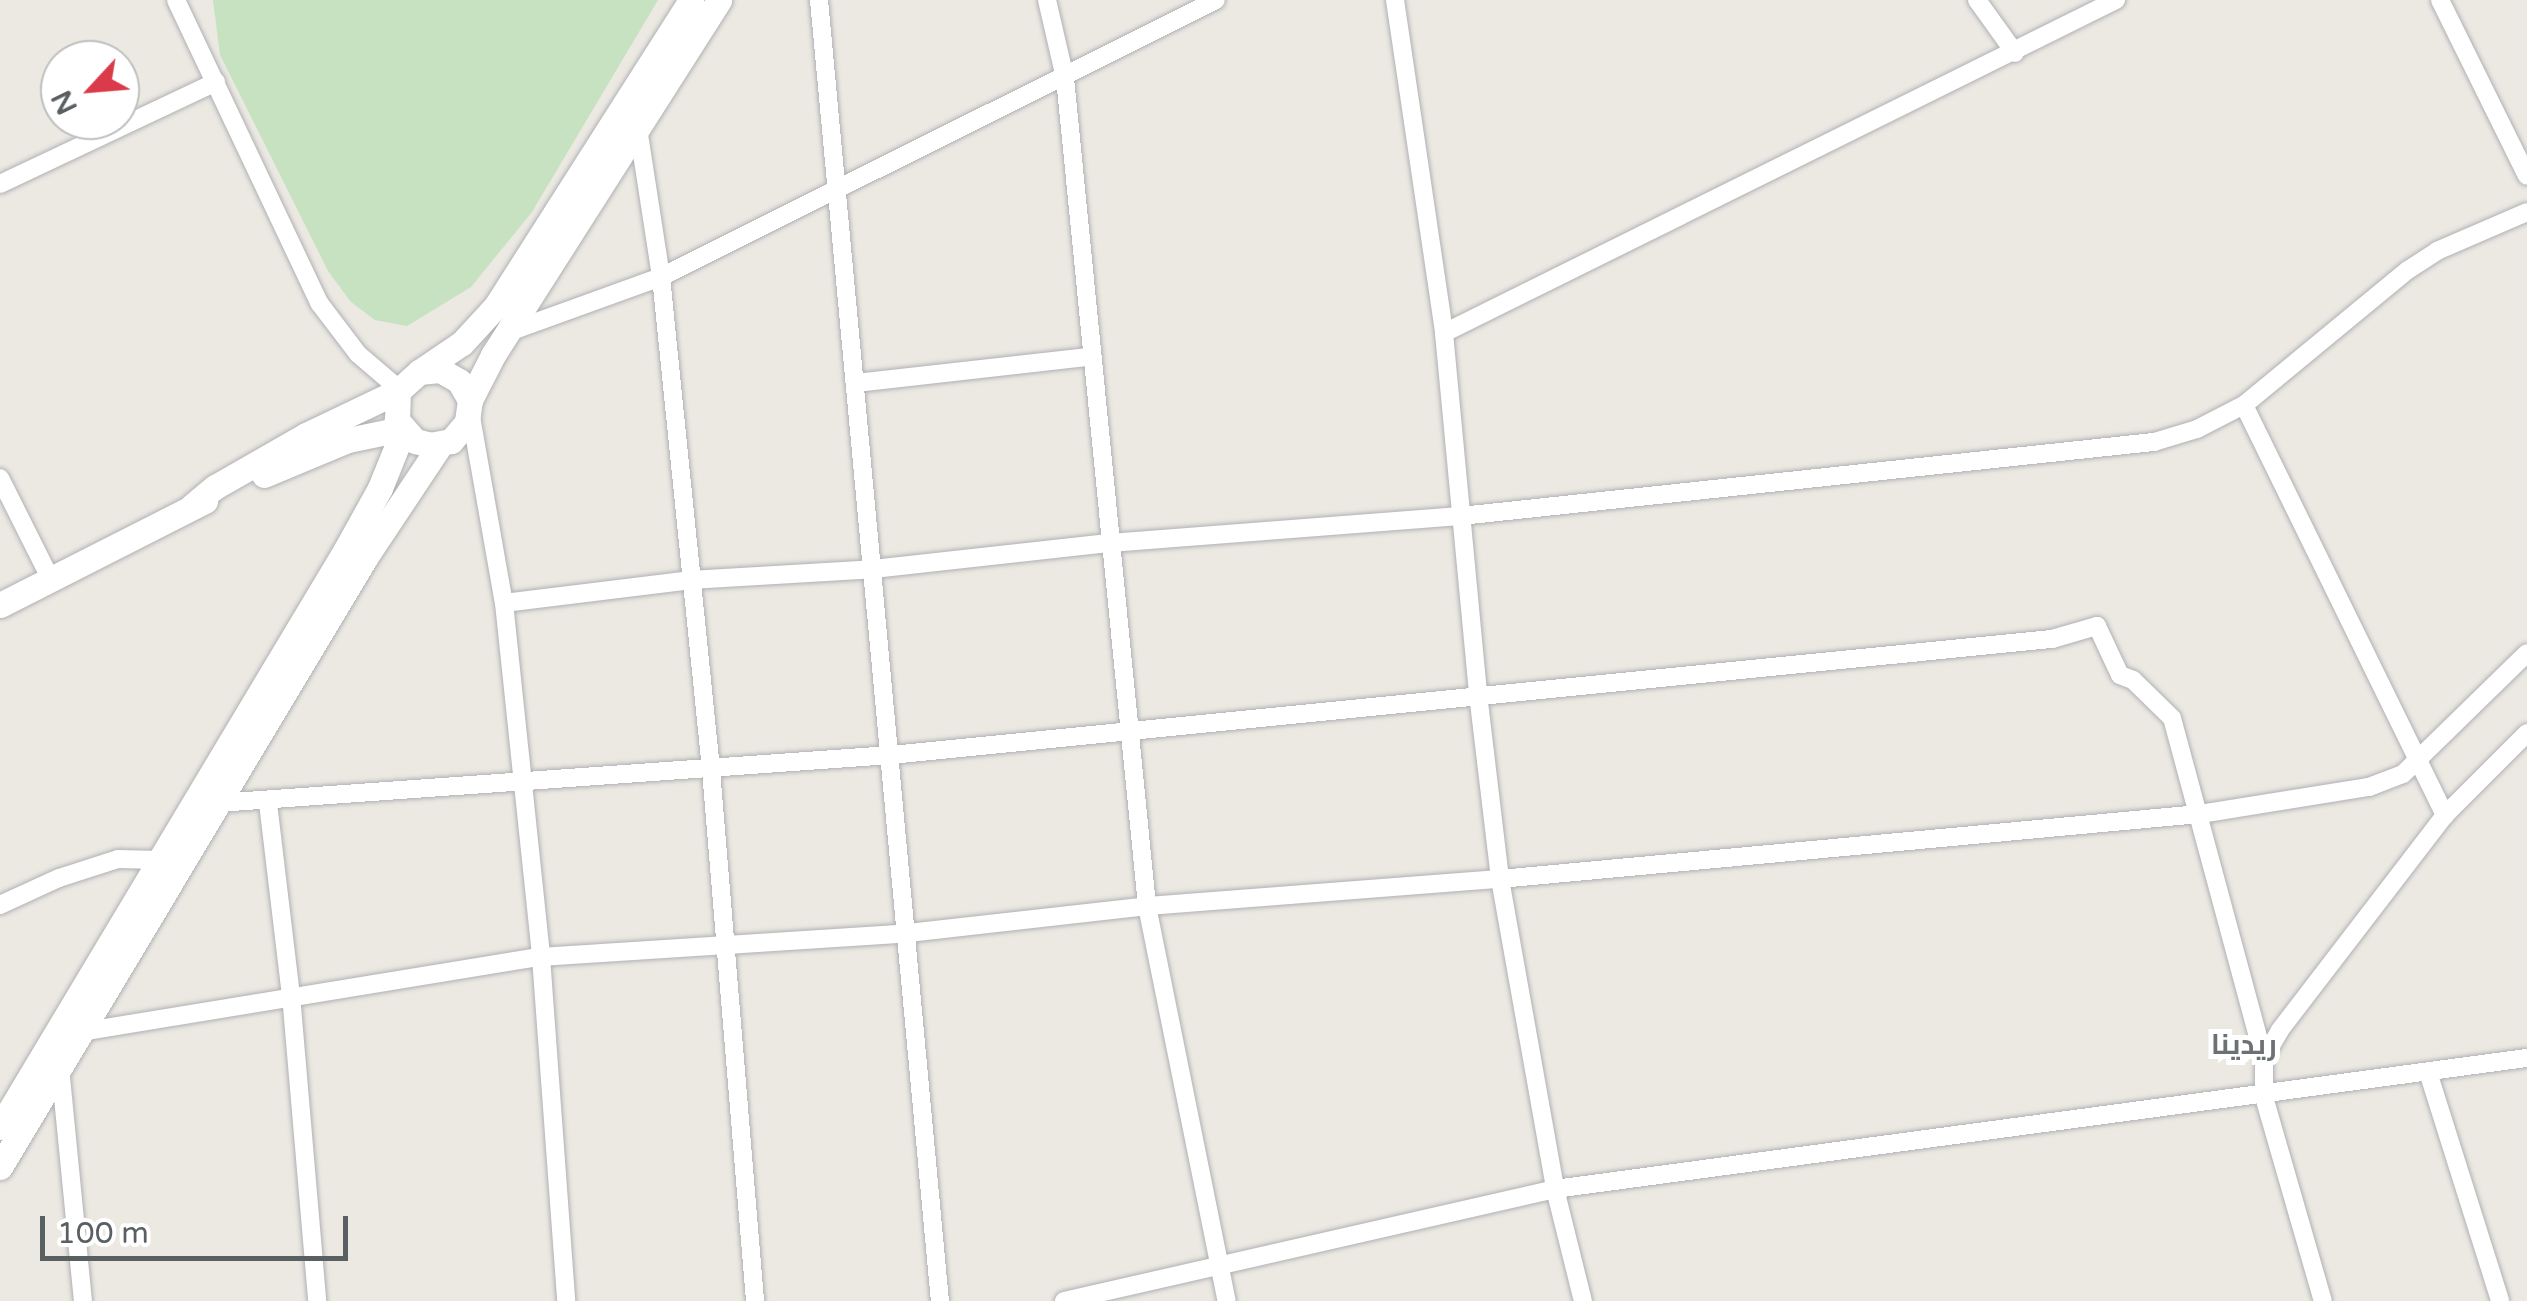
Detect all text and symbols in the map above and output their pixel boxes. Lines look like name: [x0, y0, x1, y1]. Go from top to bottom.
north arrow: [40, 40, 140, 140]
text: N: [45, 85, 85, 120]
district label: ريدينا: [2211, 1028, 2277, 1062]
scale bar: [45, 1196, 352, 1258]
text: 100 m: [57, 1215, 149, 1252]

